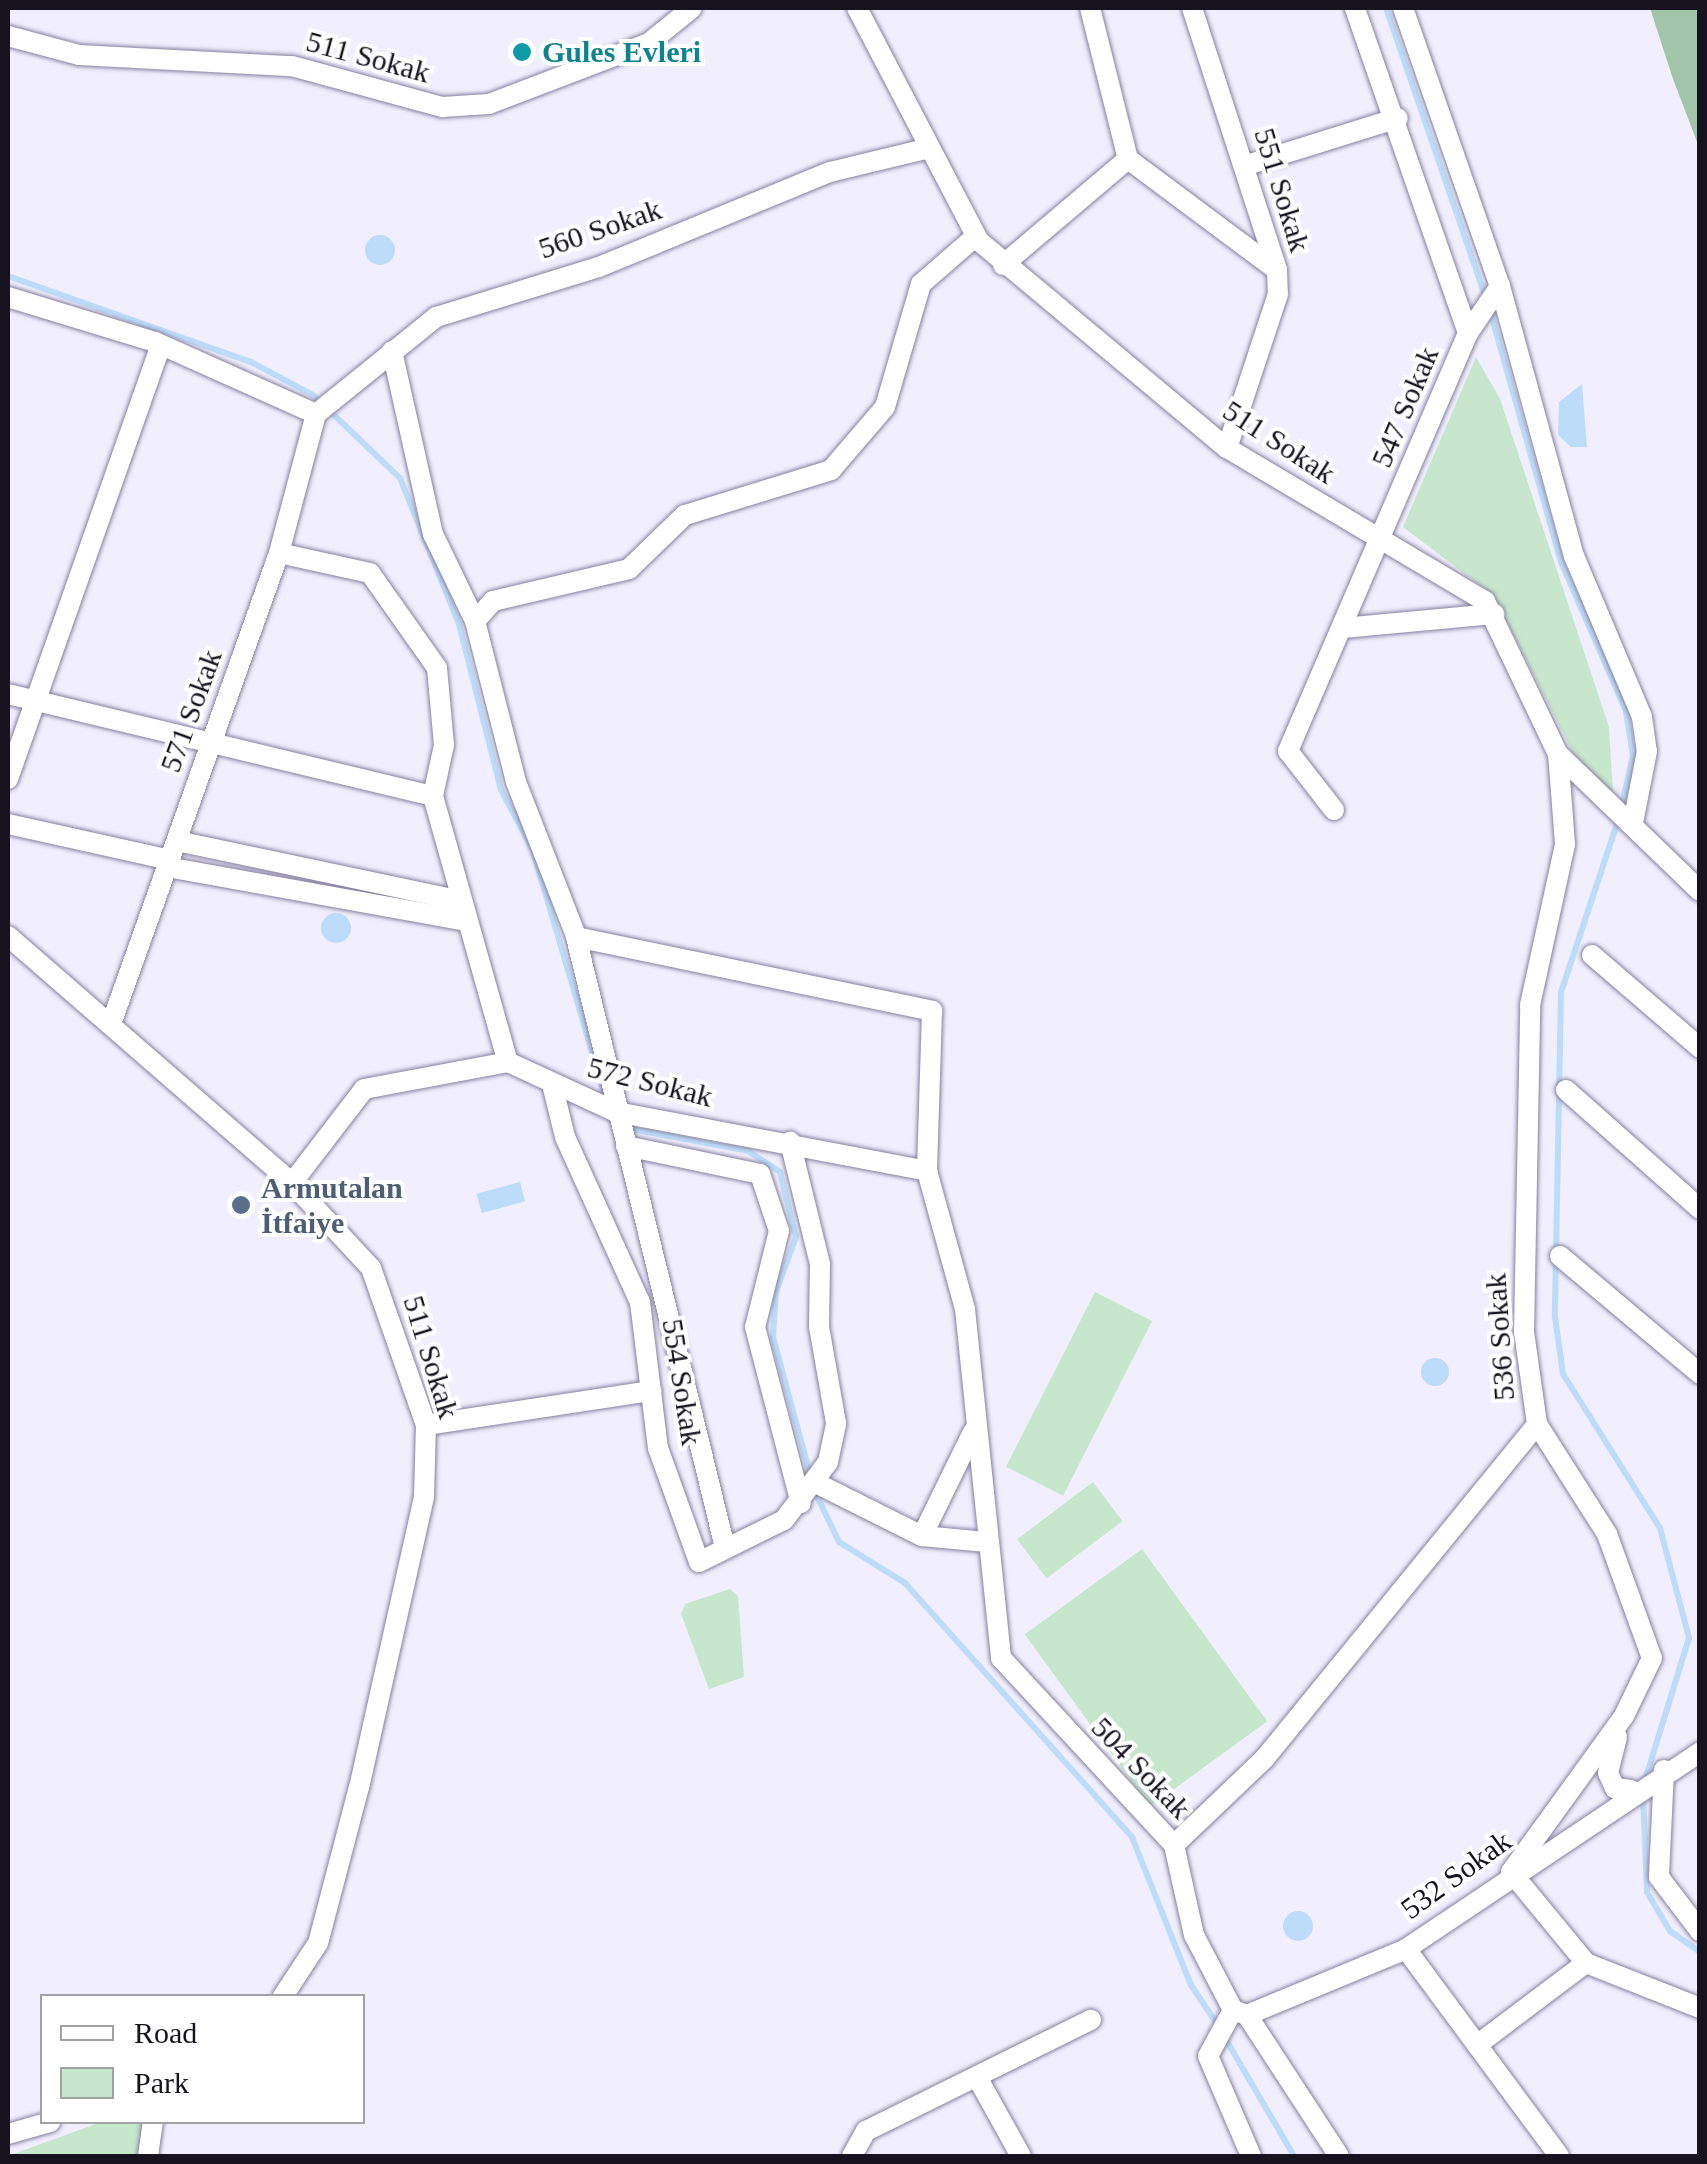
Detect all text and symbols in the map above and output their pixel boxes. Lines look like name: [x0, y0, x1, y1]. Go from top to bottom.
street label: 511 Sokak: [302, 23, 434, 91]
place label: Gules Evleri: [542, 34, 701, 70]
marker: Gules Evleri: [511, 41, 533, 63]
street label: 551 Sokak: [1246, 124, 1318, 256]
street label: 560 Sokak: [534, 191, 666, 267]
street label: 547 Sokak: [1364, 341, 1446, 473]
street label: 511 Sokak: [1216, 392, 1342, 492]
street label: 571 Sokak: [152, 645, 230, 777]
street label: 572 Sokak: [584, 1049, 716, 1115]
place label: Armutalan İtfaiye: [261, 1170, 403, 1240]
marker: Armutalan İtfaiye: [230, 1194, 252, 1216]
street label: 536 Sokak: [1478, 1272, 1522, 1402]
street label: 511 Sokak: [395, 1291, 467, 1423]
street label: 554 Sokak: [654, 1316, 710, 1448]
street label: 504 Sokak: [1084, 1710, 1198, 1826]
street label: 532 Sokak: [1394, 1823, 1518, 1927]
legend: [40, 1994, 365, 2124]
text: Road: [134, 2016, 197, 2049]
text: Park: [134, 2066, 189, 2099]

